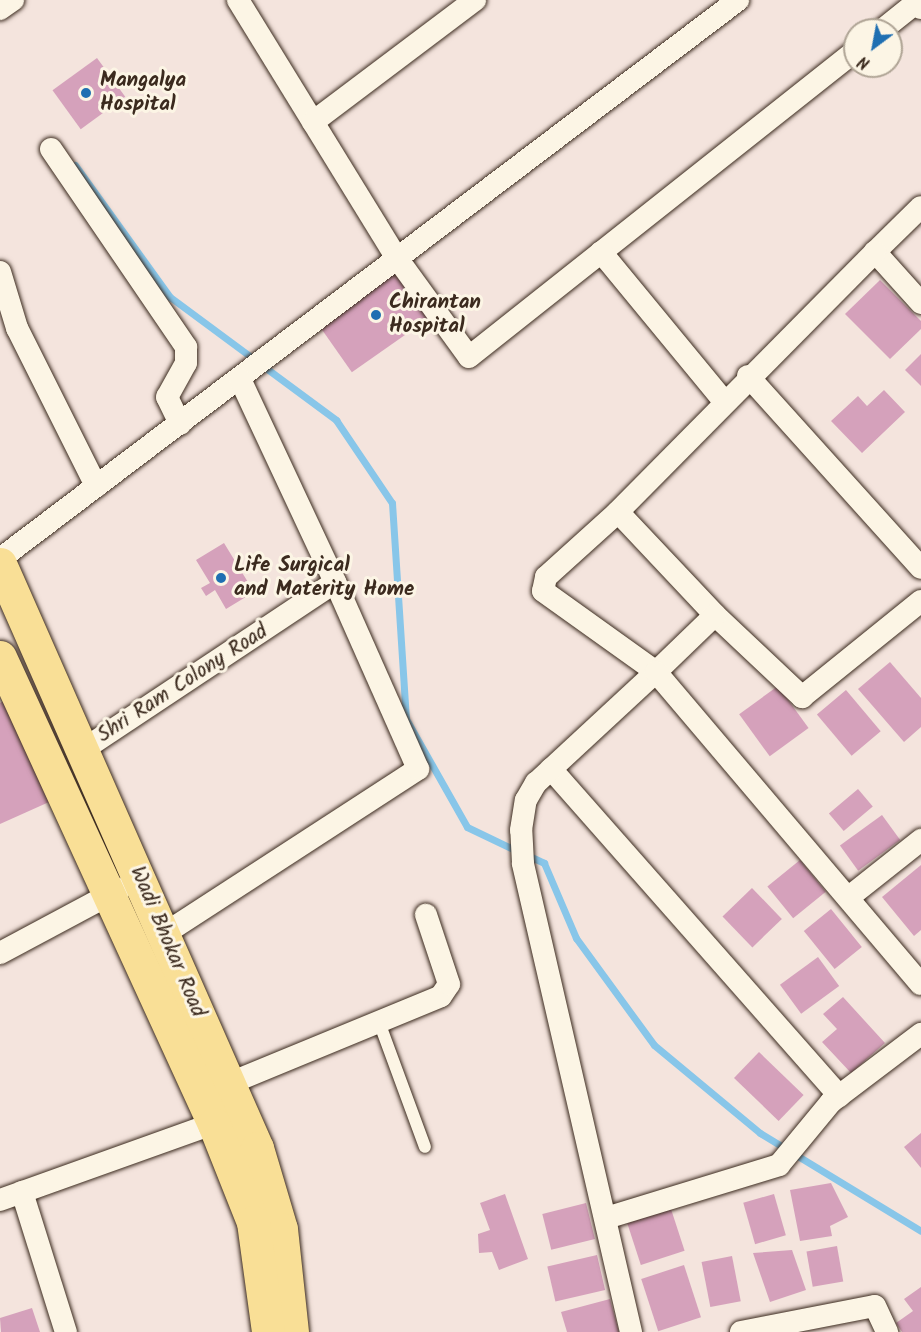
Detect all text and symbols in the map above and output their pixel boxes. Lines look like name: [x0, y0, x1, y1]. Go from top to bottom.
north arrow: [843, 18, 903, 78]
text: N: [853, 49, 875, 75]
place label: Mangalya Hospital: [100, 68, 186, 118]
marker: Mangalya Hospital: [77, 84, 95, 102]
place label: Chirantan Hospital: [389, 290, 481, 340]
marker: Chirantan Hospital: [367, 306, 385, 324]
place label: Life Surgical and Materity Home: [234, 553, 414, 603]
marker: Life Surgical and Materity Home: [212, 569, 230, 587]
street label: Shri Ram Colony Road: [93, 619, 273, 749]
street label: Wadi Bhokar Road: [124, 863, 210, 1021]

